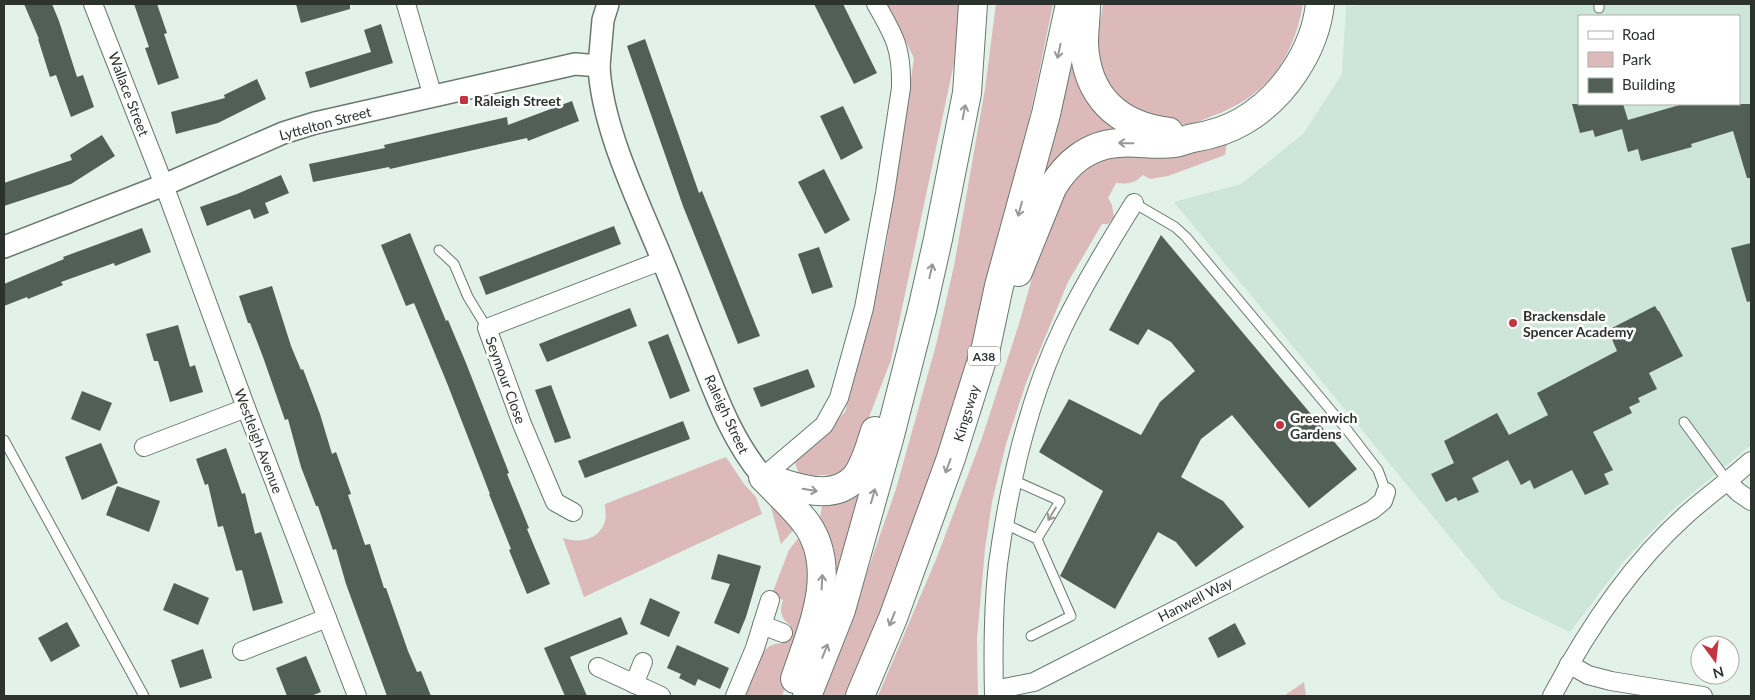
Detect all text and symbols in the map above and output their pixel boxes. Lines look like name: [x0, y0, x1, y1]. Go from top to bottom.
legend: [1578, 15, 1740, 105]
text: Road: [1622, 25, 1655, 43]
one-way arrow: [1054, 43, 1063, 59]
street label: Wallace Street: [105, 50, 153, 138]
text: Park: [1622, 50, 1652, 68]
text: Building: [1622, 75, 1675, 93]
place label: Raleigh Street: [474, 92, 562, 109]
marker: Raleigh Street: [458, 94, 470, 106]
street label: Lyttelton Street: [277, 103, 373, 143]
one-way arrow: [959, 104, 969, 120]
one-way arrow: [1118, 138, 1134, 148]
one-way arrow: [1015, 200, 1024, 216]
one-way arrow: [927, 263, 936, 279]
place label: Brackensdale Spencer Academy: [1523, 307, 1634, 340]
marker: Brackensdale Spencer Academy: [1507, 317, 1519, 329]
street label: Seymour Close: [482, 334, 530, 426]
road number: A38: [968, 346, 1000, 366]
street label: Raleigh Street: [701, 372, 753, 456]
street label: Kingsway: [949, 382, 983, 444]
street label: Westleigh Avenue: [231, 386, 287, 496]
place label: Greenwich Gardens: [1290, 409, 1357, 442]
marker: Greenwich Gardens: [1274, 419, 1286, 431]
one-way arrow: [943, 458, 952, 474]
one-way arrow: [802, 485, 818, 495]
one-way arrow: [869, 488, 879, 504]
one-way arrow: [1046, 507, 1056, 521]
street label: Hanwell Way: [1155, 573, 1236, 625]
one-way arrow: [817, 575, 826, 591]
one-way arrow: [887, 611, 897, 626]
north arrow: [1690, 635, 1740, 685]
one-way arrow: [821, 644, 830, 659]
text: N: [1711, 663, 1726, 683]

